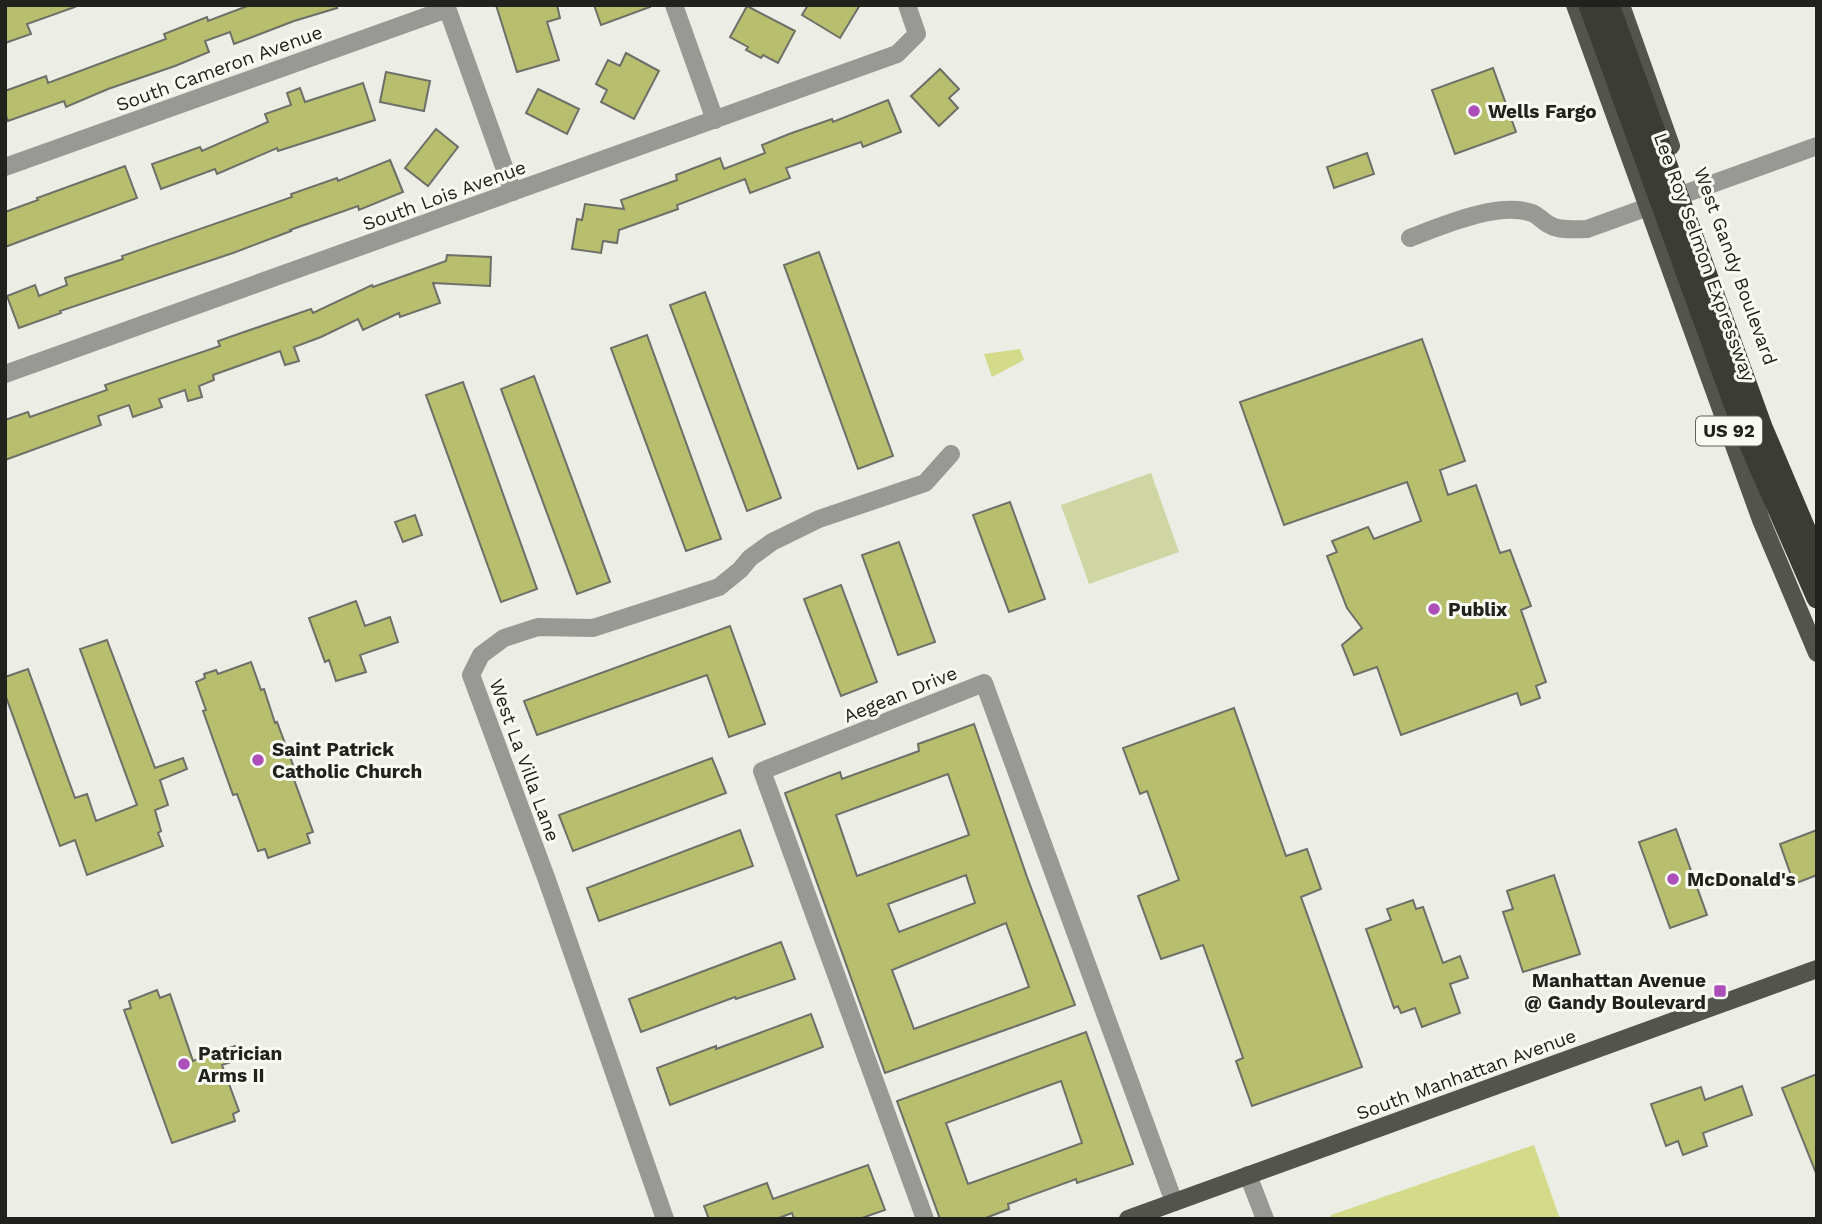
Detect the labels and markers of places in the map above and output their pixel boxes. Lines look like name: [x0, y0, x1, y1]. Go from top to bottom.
place label: Wells Fargo: [1488, 100, 1597, 123]
marker: Wells Fargo: [1466, 103, 1482, 119]
place label: Publix: [1448, 598, 1508, 621]
marker: Publix: [1426, 601, 1442, 617]
place label: Saint Patrick Catholic Church: [272, 738, 422, 783]
marker: Saint Patrick Catholic Church: [250, 752, 266, 768]
place label: McDonald's: [1687, 868, 1796, 891]
marker: McDonald's: [1665, 871, 1681, 887]
place label: Manhattan Avenue @ Gandy Boulevard: [1524, 969, 1706, 1014]
marker: Manhattan Avenue @ Gandy Boulevard: [1712, 983, 1728, 999]
place label: Patrician Arms II: [198, 1042, 282, 1087]
marker: Patrician Arms II: [176, 1056, 192, 1072]

